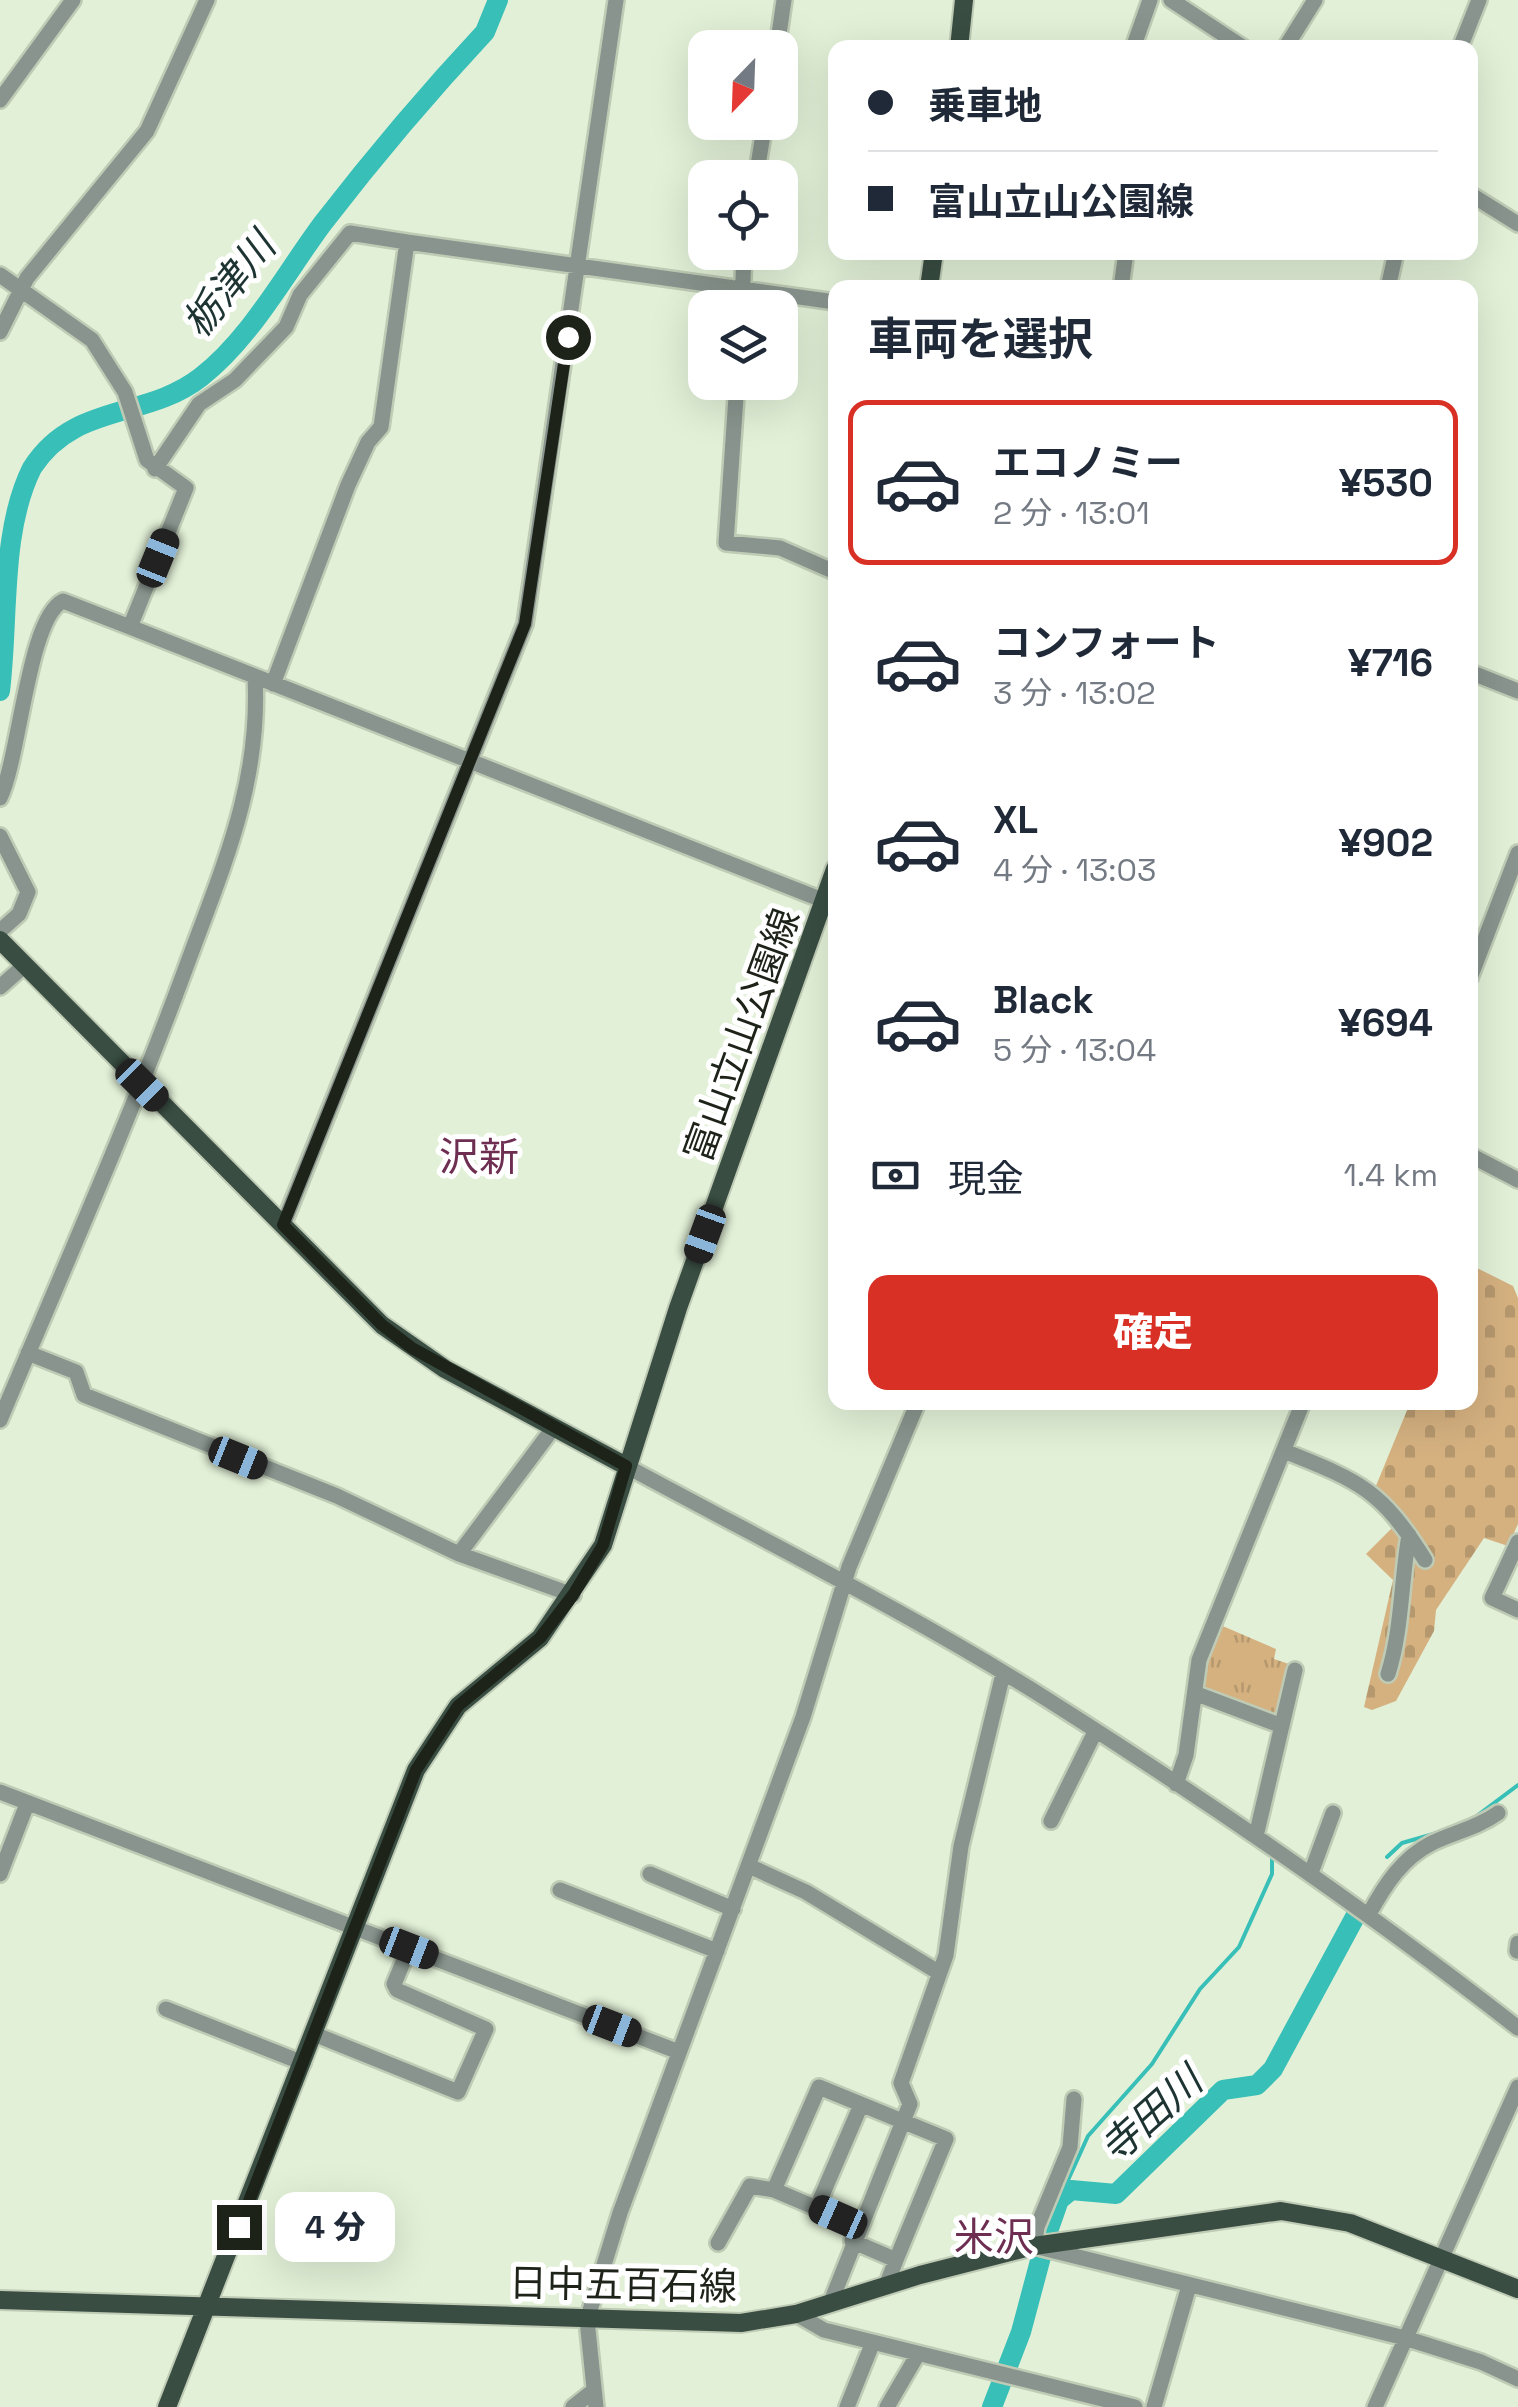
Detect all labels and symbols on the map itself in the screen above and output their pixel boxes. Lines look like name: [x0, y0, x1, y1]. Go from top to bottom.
north arrow: [688, 30, 798, 140]
water label: 栃津川: [171, 219, 289, 348]
route start: [546, 315, 591, 360]
car: [133, 525, 183, 591]
street label: 富山立山公園線: [674, 902, 810, 1168]
car: [110, 1053, 174, 1117]
district label: 沢新: [439, 1132, 519, 1183]
car: [681, 1201, 729, 1267]
car: [205, 1433, 271, 1483]
car: [376, 1923, 442, 1973]
car: [579, 2001, 645, 2051]
water label: 寺田川: [1089, 2053, 1216, 2174]
car: [804, 2191, 872, 2243]
callout: 4 分: [274, 2192, 394, 2262]
route end: [217, 2205, 262, 2250]
district label: 米沢: [954, 2212, 1034, 2263]
street label: 日中五百石線: [509, 2259, 737, 2311]

